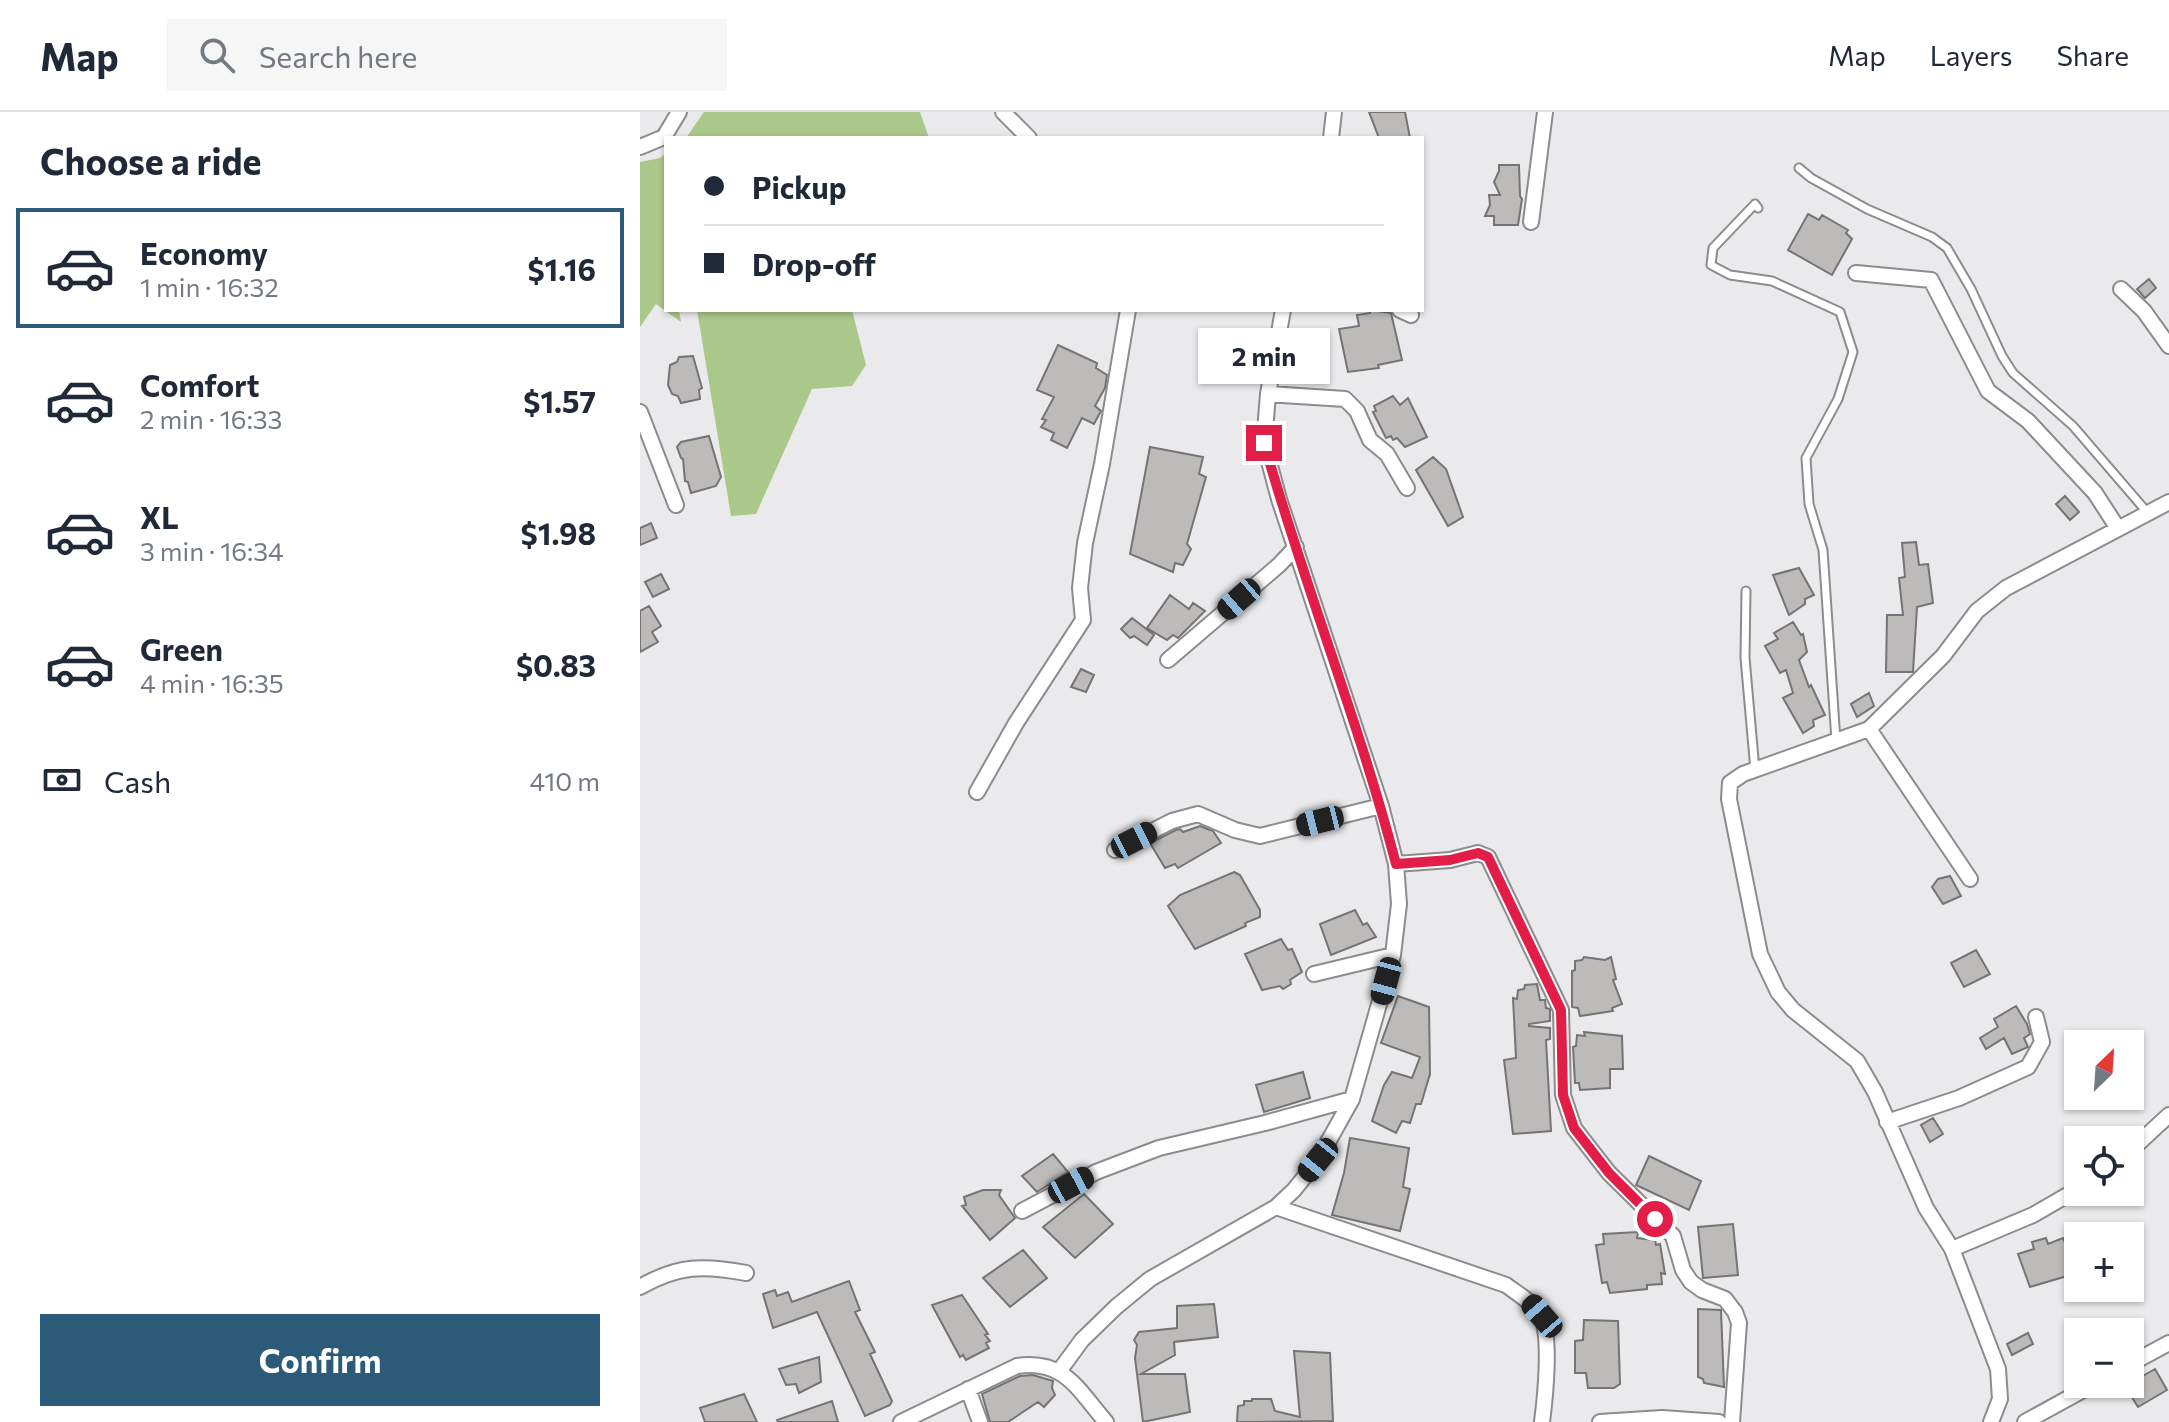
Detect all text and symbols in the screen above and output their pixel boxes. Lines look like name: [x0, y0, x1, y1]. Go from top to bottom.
search box: [167, 19, 727, 91]
text: Map: [40, 32, 119, 79]
icon: search: [195, 33, 239, 77]
text: Search here: [259, 37, 417, 74]
text: Map: [1828, 38, 1886, 72]
text: Layers: [1930, 38, 2012, 72]
text: Share: [2056, 38, 2129, 72]
text: Choose a ride: [40, 138, 261, 182]
text: Pickup: [752, 168, 846, 205]
icon: car: [44, 232, 116, 304]
text: Economy: [140, 234, 268, 271]
text: Drop-off: [752, 245, 876, 282]
text: $1.16: [527, 250, 596, 287]
text: 1 min · 16:32: [140, 271, 279, 302]
callout: 2 min: [1198, 327, 1330, 383]
text: 2 min: [1232, 340, 1296, 371]
icon: car: [44, 364, 116, 436]
text: Comfort: [140, 366, 259, 403]
text: $1.57: [523, 382, 596, 419]
text: 2 min · 16:33: [140, 403, 282, 434]
route end: [1246, 425, 1282, 461]
icon: car: [44, 496, 116, 568]
text: XL: [140, 498, 179, 535]
text: $1.98: [521, 514, 596, 551]
text: 3 min · 16:34: [140, 535, 284, 566]
car: [1213, 574, 1265, 624]
icon: car: [44, 628, 116, 700]
text: Green: [140, 630, 223, 667]
text: $0.83: [516, 646, 596, 683]
text: 4 min · 16:35: [140, 667, 284, 698]
icon: cash: [40, 758, 84, 802]
text: Cash: [104, 762, 171, 799]
text: 410 m: [529, 765, 600, 796]
car: [1294, 804, 1346, 838]
car: [1107, 818, 1161, 862]
car: [1368, 955, 1404, 1007]
north arrow: [2064, 1030, 2144, 1110]
map controls: [2064, 1030, 2144, 1398]
button: locate: [2064, 1126, 2144, 1206]
car: [1294, 1134, 1342, 1186]
car: [1044, 1163, 1098, 1207]
route start: [1637, 1201, 1673, 1237]
button: +: [2064, 1222, 2144, 1302]
car: [1517, 1290, 1567, 1342]
button: Confirm: [40, 1314, 600, 1406]
button: −: [2064, 1318, 2144, 1398]

